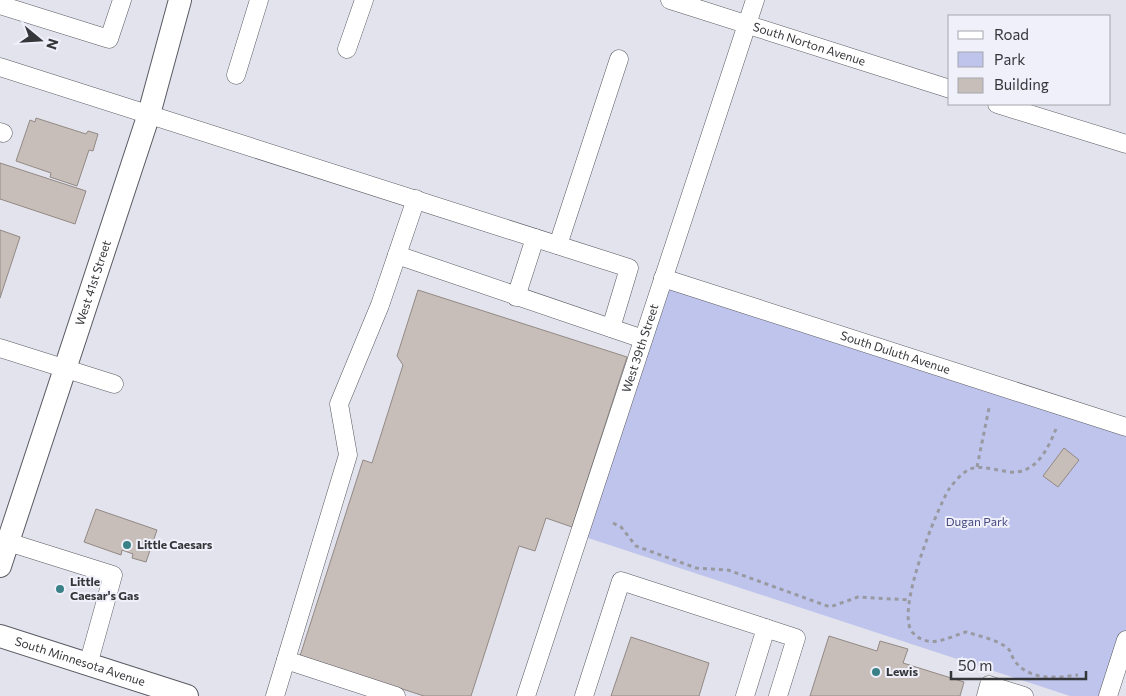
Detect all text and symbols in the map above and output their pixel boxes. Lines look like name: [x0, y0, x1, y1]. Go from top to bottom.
north arrow: [15, 15, 65, 65]
legend: [948, 15, 1111, 105]
street label: South Norton Avenue: [751, 19, 867, 68]
text: Road: [994, 25, 1029, 43]
text: N: [43, 37, 63, 52]
text: Park: [994, 50, 1025, 68]
text: Building: [994, 75, 1049, 93]
street label: West 41st Street: [72, 238, 113, 327]
street label: West 39th Street: [618, 302, 661, 394]
street label: South Duluth Avenue: [839, 328, 952, 376]
park label: Dugan Park: [946, 514, 1009, 528]
place label: Little Caesars: [137, 537, 213, 551]
marker: Little Caesars: [121, 539, 133, 551]
place label: Little Caesar's Gas: [70, 574, 139, 602]
marker: Little Caesar's Gas: [54, 583, 66, 595]
street label: South Minnesota Avenue: [13, 633, 147, 688]
scale bar: [951, 648, 1086, 680]
text: 50 m: [958, 656, 992, 674]
place label: Lewis: [886, 664, 918, 678]
marker: Lewis: [870, 666, 882, 678]

